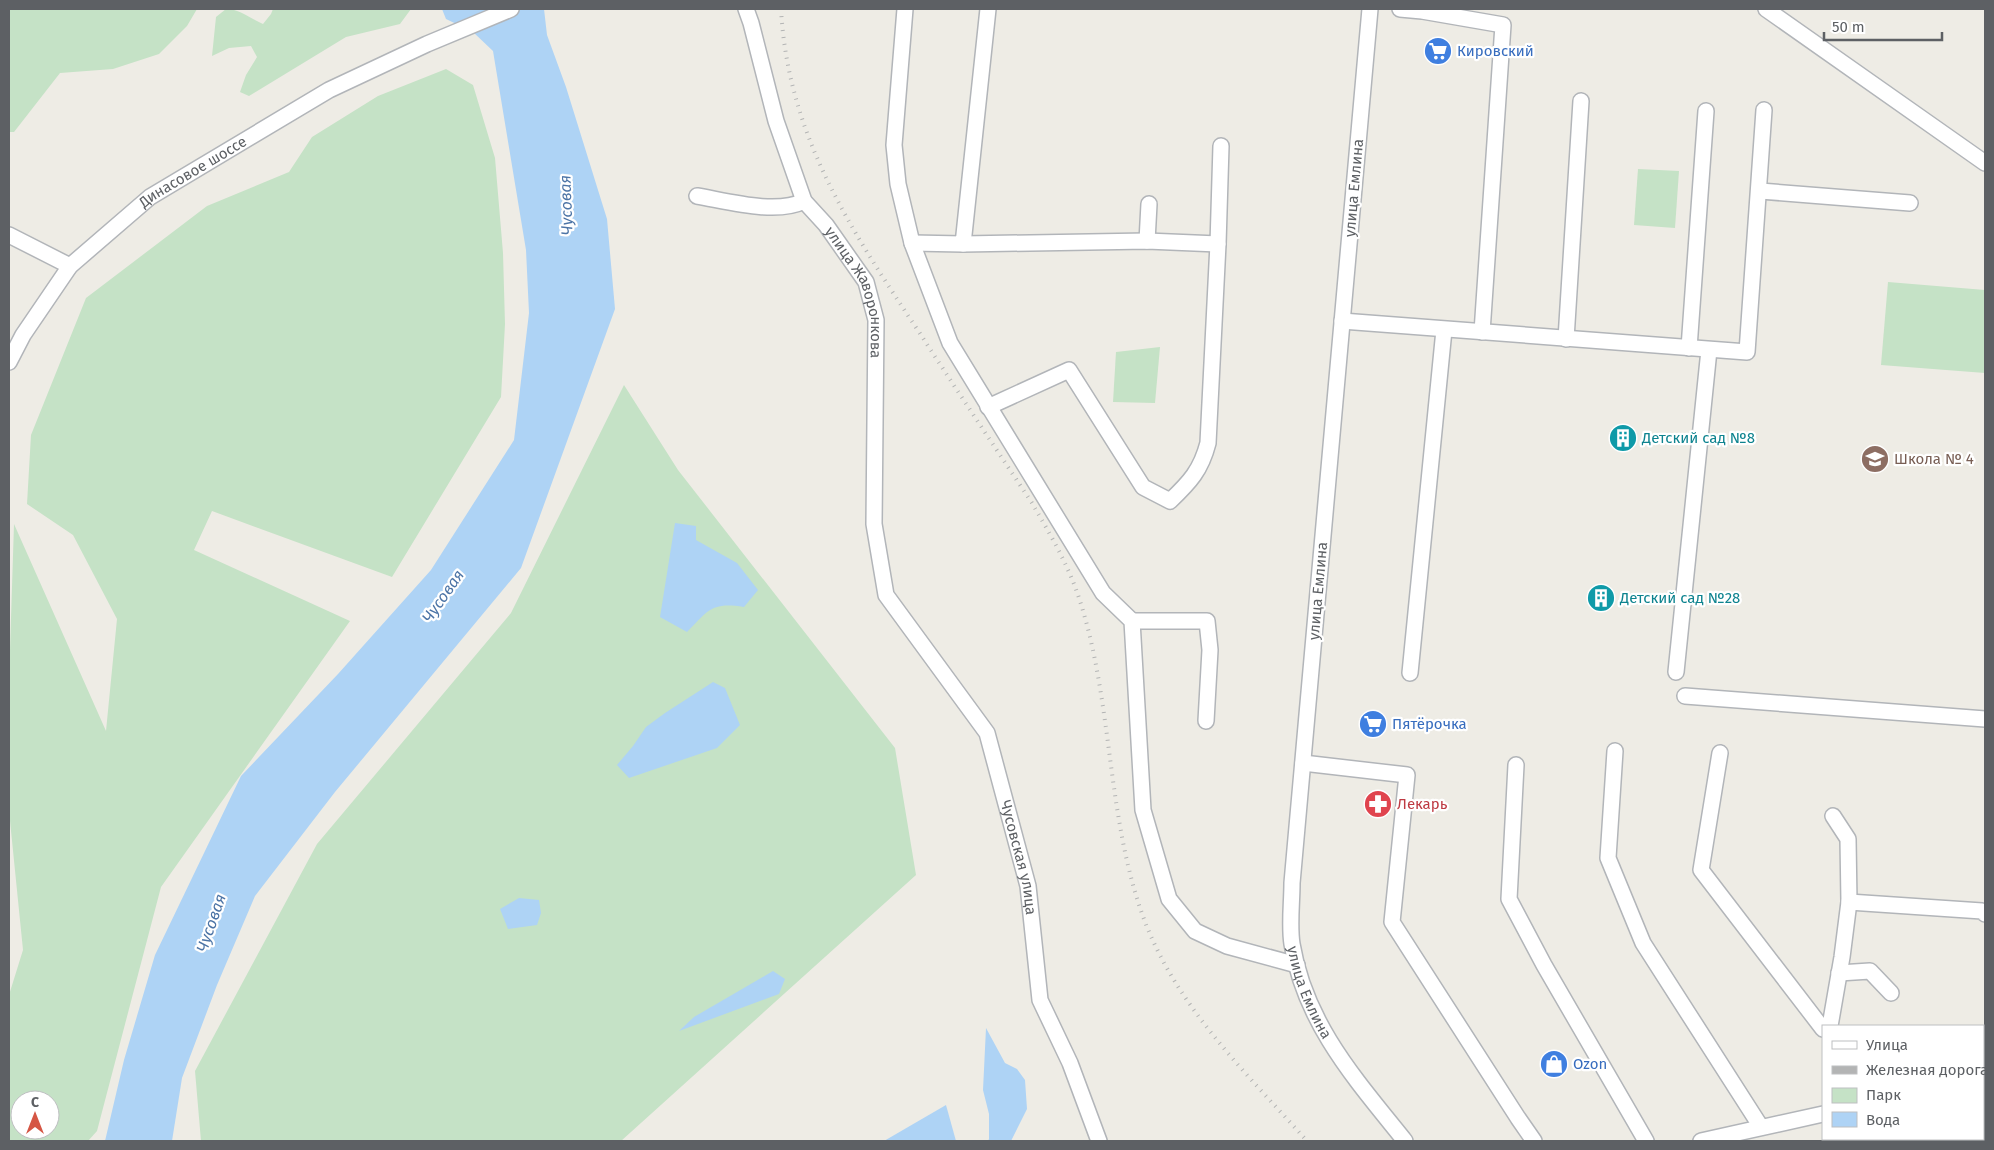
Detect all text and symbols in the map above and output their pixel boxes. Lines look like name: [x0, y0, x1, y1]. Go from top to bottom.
scale bar: [1824, 10, 1942, 42]
text: 50 m: [1832, 18, 1865, 36]
supermarket icon: Кировский: [1423, 36, 1453, 66]
place label: Кировский: [1457, 42, 1534, 60]
street label: Динасовое шоссе: [134, 132, 250, 212]
street label: улица Емлина: [1341, 138, 1367, 238]
water label: Чусовая: [555, 175, 577, 235]
street label: улица Жаворонкова: [821, 223, 885, 358]
building icon: Детский сад №8: [1608, 423, 1638, 453]
place label: Детский сад №8: [1641, 429, 1755, 447]
school or university icon: Школа № 4: [1860, 444, 1890, 474]
place label: Школа № 4: [1894, 450, 1974, 468]
street label: улица Емлина: [1305, 541, 1331, 641]
water label: Чусовая: [418, 566, 468, 626]
building icon: Детский сад №28: [1586, 583, 1616, 613]
place label: Детский сад №28: [1619, 589, 1740, 607]
supermarket icon: Пятёрочка: [1358, 709, 1388, 739]
place label: Пятёрочка: [1392, 715, 1467, 733]
pharmacy icon: Лекарь: [1363, 789, 1393, 819]
place label: Лекарь: [1397, 795, 1448, 813]
street label: Чусовская улица: [996, 798, 1040, 916]
water label: Чусовая: [192, 891, 230, 955]
street label: улица Емлина: [1283, 944, 1335, 1042]
legend: [1822, 1025, 1984, 1140]
text: Улица: [1866, 1036, 1908, 1054]
shop icon: Ozon: [1539, 1049, 1569, 1079]
place label: Ozon: [1573, 1055, 1607, 1073]
text: Железная дорога: [1866, 1061, 1988, 1079]
text: Парк: [1866, 1086, 1901, 1104]
north arrow: [10, 1090, 60, 1140]
text: С: [31, 1094, 39, 1111]
text: Вода: [1866, 1111, 1900, 1129]

